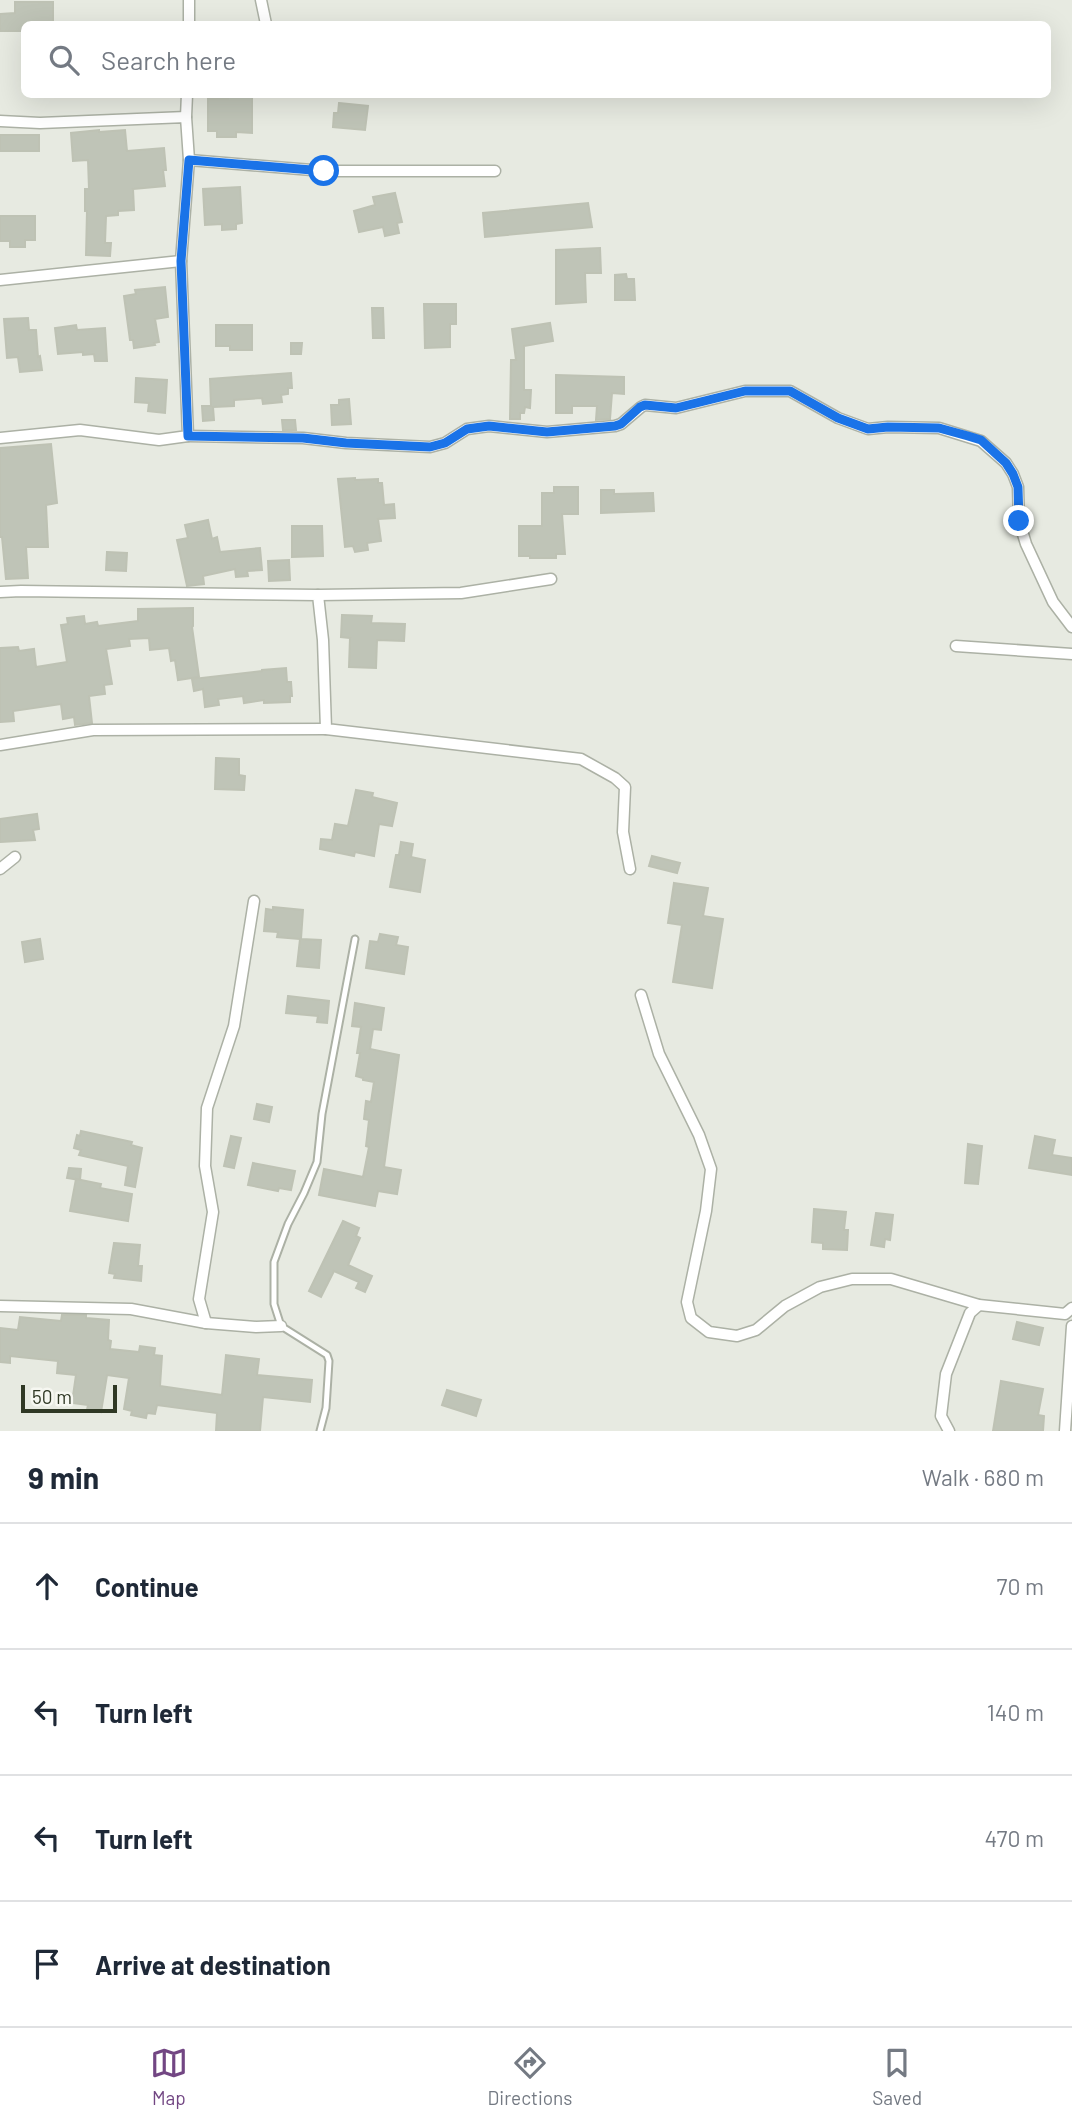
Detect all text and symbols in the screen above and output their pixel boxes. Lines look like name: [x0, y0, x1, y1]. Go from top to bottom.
search box: [21, 21, 1051, 98]
icon: search: [45, 41, 83, 79]
text: Search here: [101, 44, 236, 75]
route start: [308, 155, 339, 186]
route end: [1003, 505, 1034, 536]
scale bar: [21, 1382, 117, 1414]
text: 50 m: [32, 1385, 72, 1408]
text: 9 min: [28, 1459, 99, 1495]
text: Walk · 680 m: [922, 1463, 1044, 1491]
icon: ahead: [28, 1567, 66, 1605]
text: Continue: [95, 1571, 199, 1602]
text: 70 m: [997, 1572, 1044, 1600]
icon: left: [28, 1693, 66, 1731]
text: Turn left: [95, 1697, 193, 1728]
text: 140 m: [987, 1698, 1044, 1726]
icon: left: [28, 1819, 66, 1857]
text: Turn left: [95, 1823, 193, 1854]
text: 470 m: [985, 1824, 1044, 1852]
icon: arrive: [28, 1945, 66, 1983]
text: Arrive at destination: [95, 1949, 331, 1980]
tab: Map: [150, 2044, 188, 2109]
tab: Directions: [488, 2044, 573, 2109]
tab: Saved: [872, 2044, 922, 2109]

